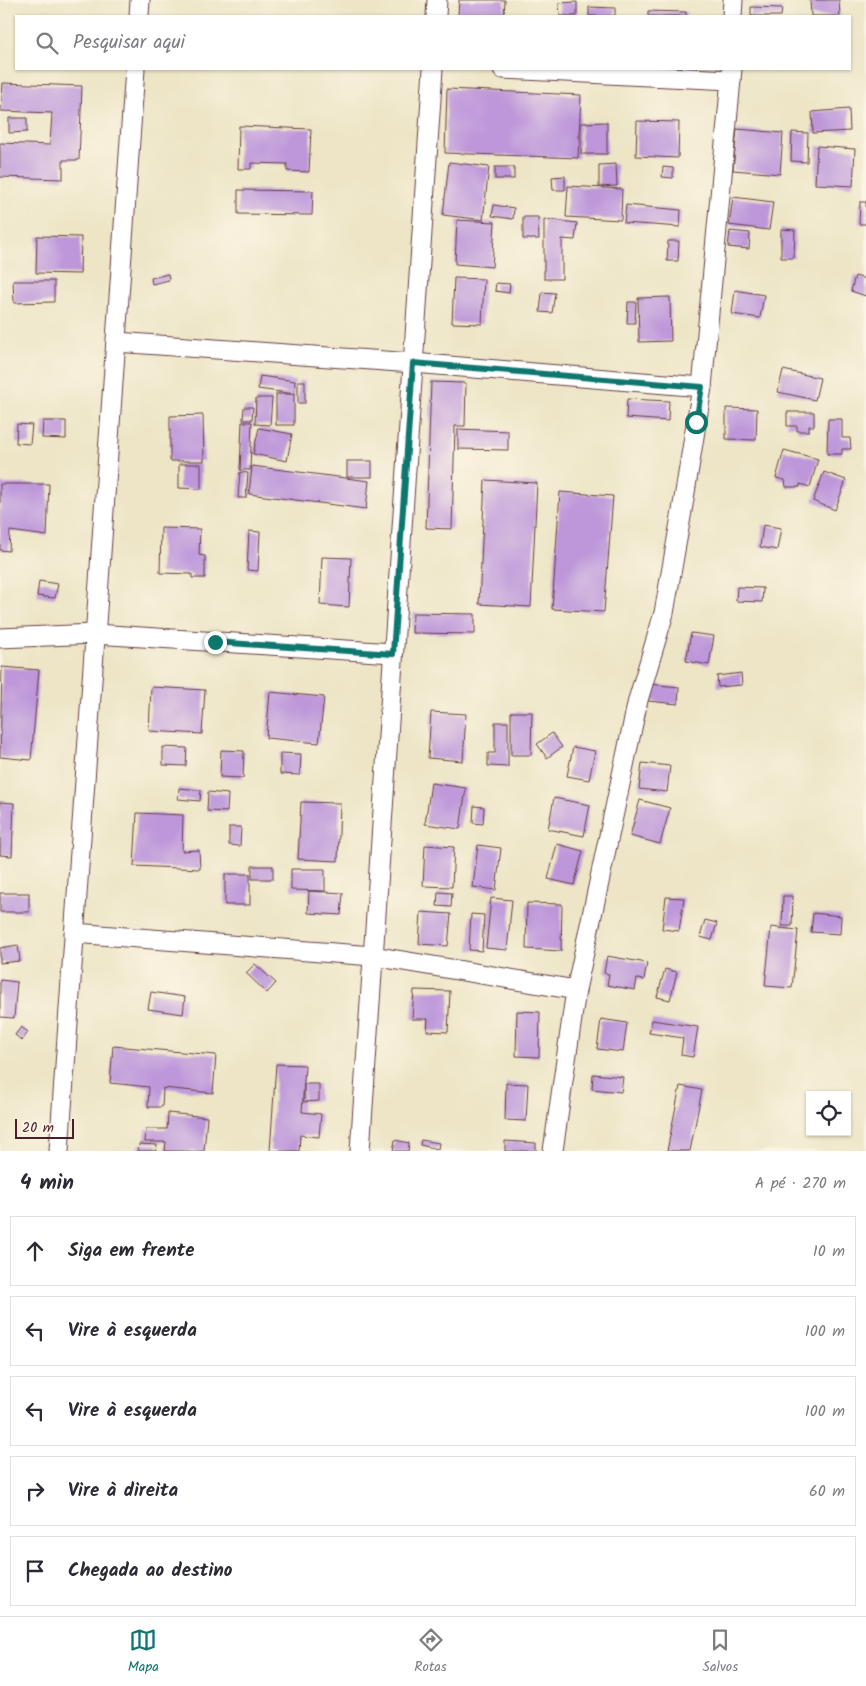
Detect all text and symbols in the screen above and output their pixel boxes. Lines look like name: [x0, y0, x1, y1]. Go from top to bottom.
search box: [15, 15, 851, 70]
text: Pesquisar aqui: [73, 28, 185, 58]
icon: search: [33, 29, 61, 57]
route start: [685, 411, 708, 434]
route end: [204, 631, 227, 654]
map controls: [806, 1091, 851, 1136]
button: locate: [806, 1091, 851, 1136]
scale bar: [15, 1116, 74, 1139]
text: 20 m: [22, 1117, 54, 1139]
text: 4 min: [20, 1167, 74, 1200]
text: A pé · 270 m: [755, 1171, 846, 1196]
text: Siga em frente: [68, 1236, 195, 1266]
icon: ahead: [21, 1237, 49, 1265]
text: 10 m: [813, 1239, 845, 1264]
text: Vire à esquerda: [68, 1316, 197, 1346]
icon: left: [21, 1317, 49, 1345]
text: 100 m: [805, 1319, 845, 1344]
text: Vire à esquerda: [68, 1396, 197, 1426]
icon: left: [21, 1397, 49, 1425]
text: 100 m: [805, 1399, 845, 1424]
text: Vire à direita: [68, 1476, 178, 1506]
icon: right: [21, 1477, 49, 1505]
text: 60 m: [809, 1479, 845, 1504]
text: Chegada ao destino: [68, 1556, 233, 1586]
icon: arrive: [21, 1557, 49, 1585]
tab: Mapa: [128, 1626, 159, 1678]
tab: Rotas: [414, 1626, 447, 1678]
tab: Salvos: [702, 1626, 738, 1678]

